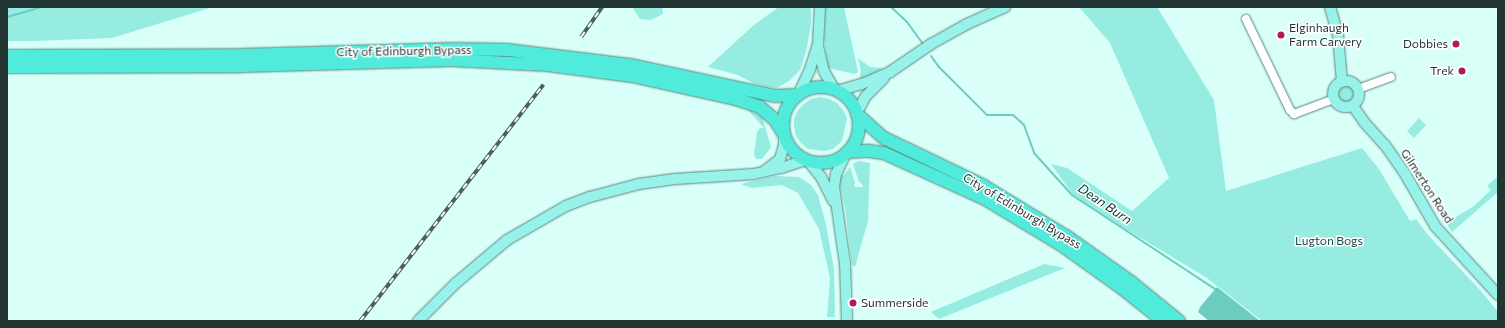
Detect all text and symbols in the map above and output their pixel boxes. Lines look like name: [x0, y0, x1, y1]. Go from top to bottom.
place label: Elginhaugh Farm Carvery: [1289, 21, 1362, 49]
marker: Elginhaugh Farm Carvery: [1276, 30, 1286, 40]
place label: Dobbies: [1403, 37, 1448, 51]
marker: Dobbies: [1451, 39, 1461, 49]
street label: City of Edinburgh Bypass: [336, 43, 472, 59]
place label: Trek: [1430, 64, 1454, 78]
marker: Trek: [1457, 66, 1467, 76]
street label: Gilmerton Road: [1398, 146, 1456, 226]
street label: City of Edinburgh Bypass: [960, 170, 1084, 252]
water label: Dean Burn: [1075, 180, 1135, 228]
park label: Lugton Bogs: [1295, 234, 1363, 248]
place label: Summerside: [861, 296, 928, 310]
marker: Summerside: [848, 298, 858, 308]

